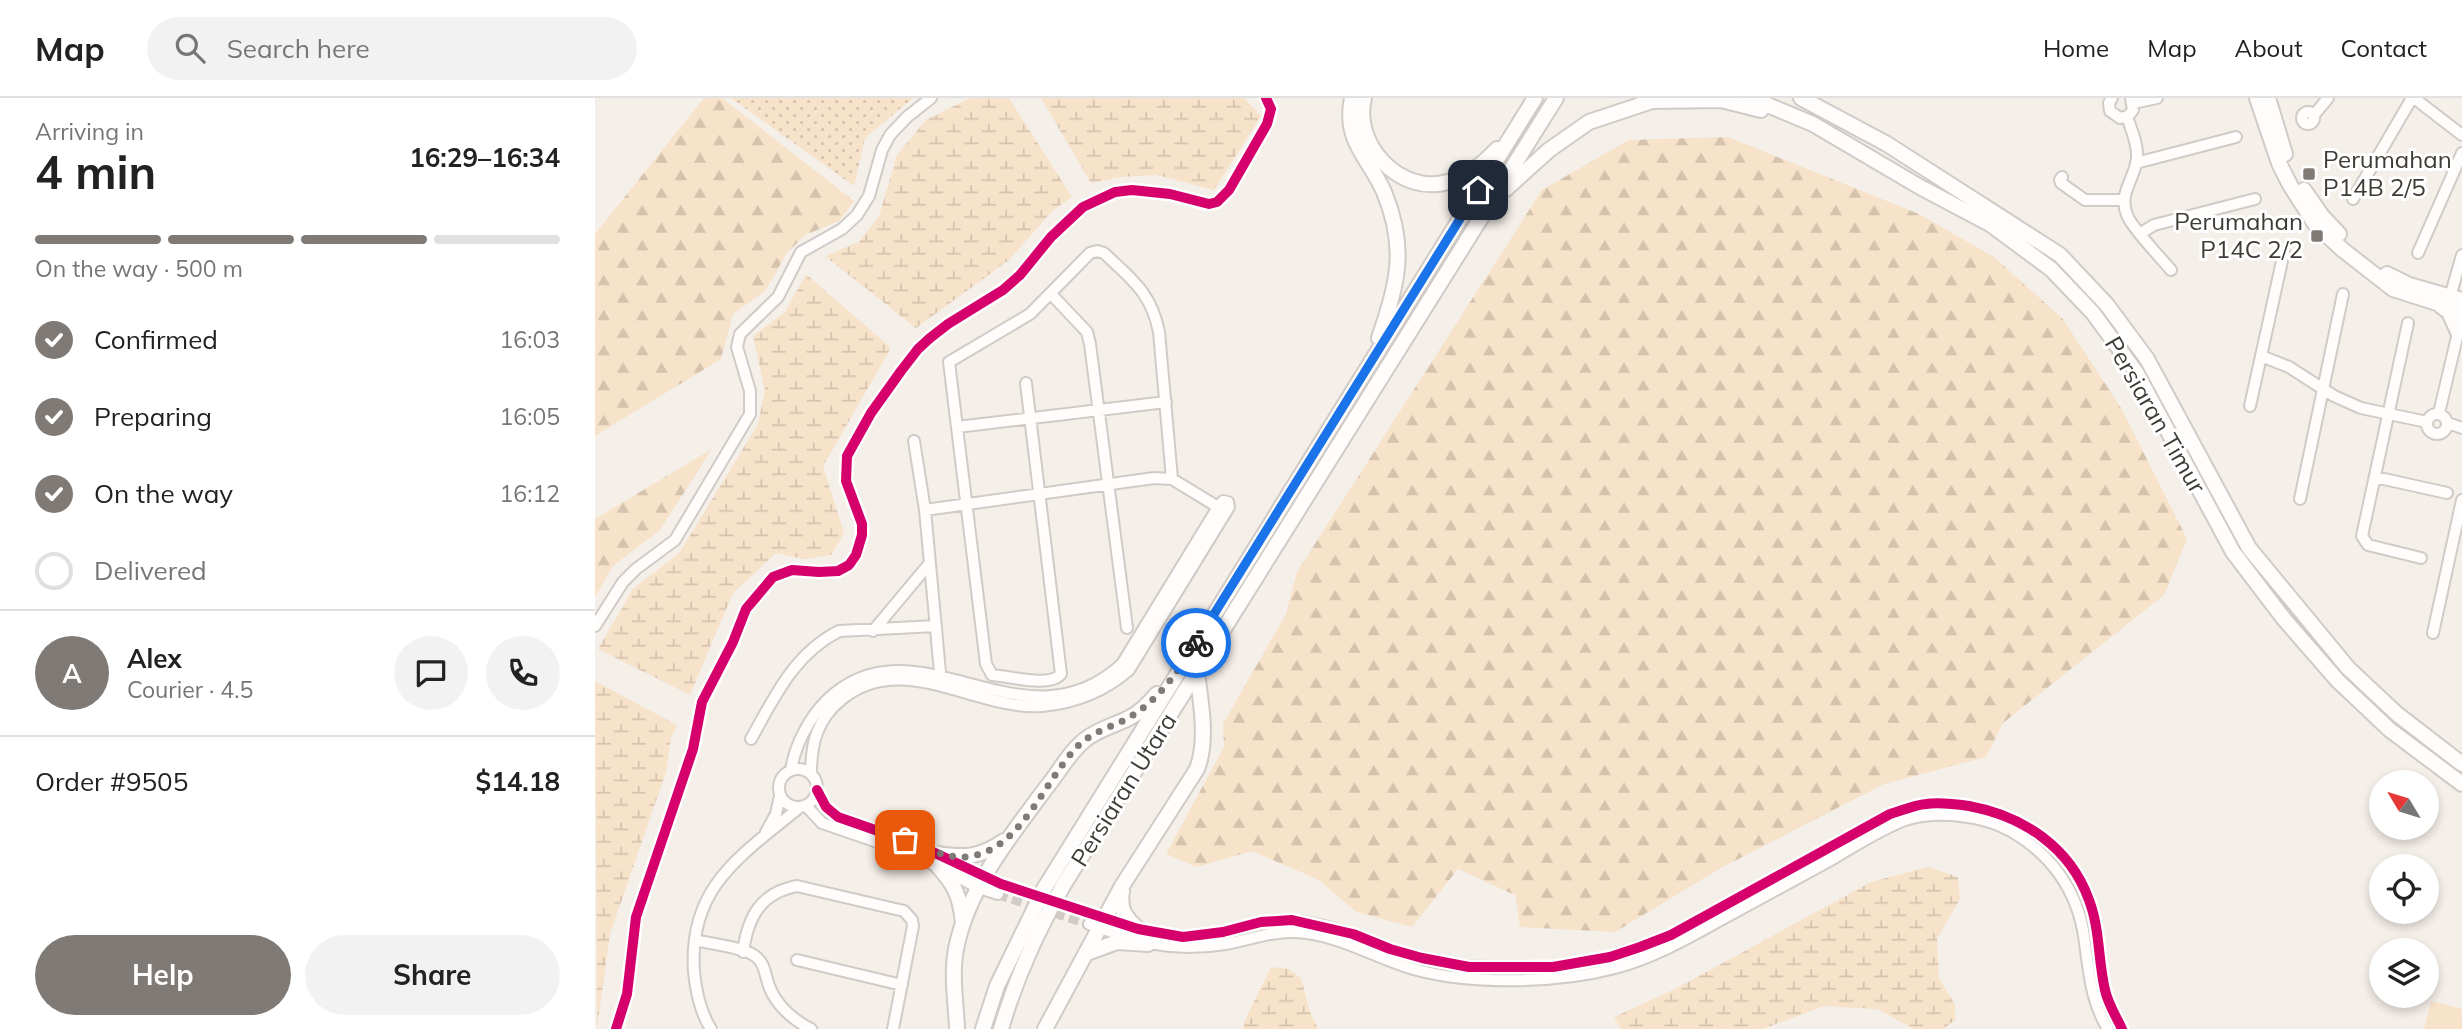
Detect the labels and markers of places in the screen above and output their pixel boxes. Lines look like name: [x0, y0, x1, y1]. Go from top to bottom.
place label: Perumahan P14B 2/5: [2323, 144, 2452, 202]
pin: [1448, 160, 1508, 220]
marker: Perumahan P14B 2/5: [2301, 166, 2317, 182]
place label: Perumahan P14C 2/2: [2174, 206, 2303, 264]
marker: Perumahan P14C 2/2: [2309, 228, 2325, 244]
pin: [875, 810, 935, 870]

